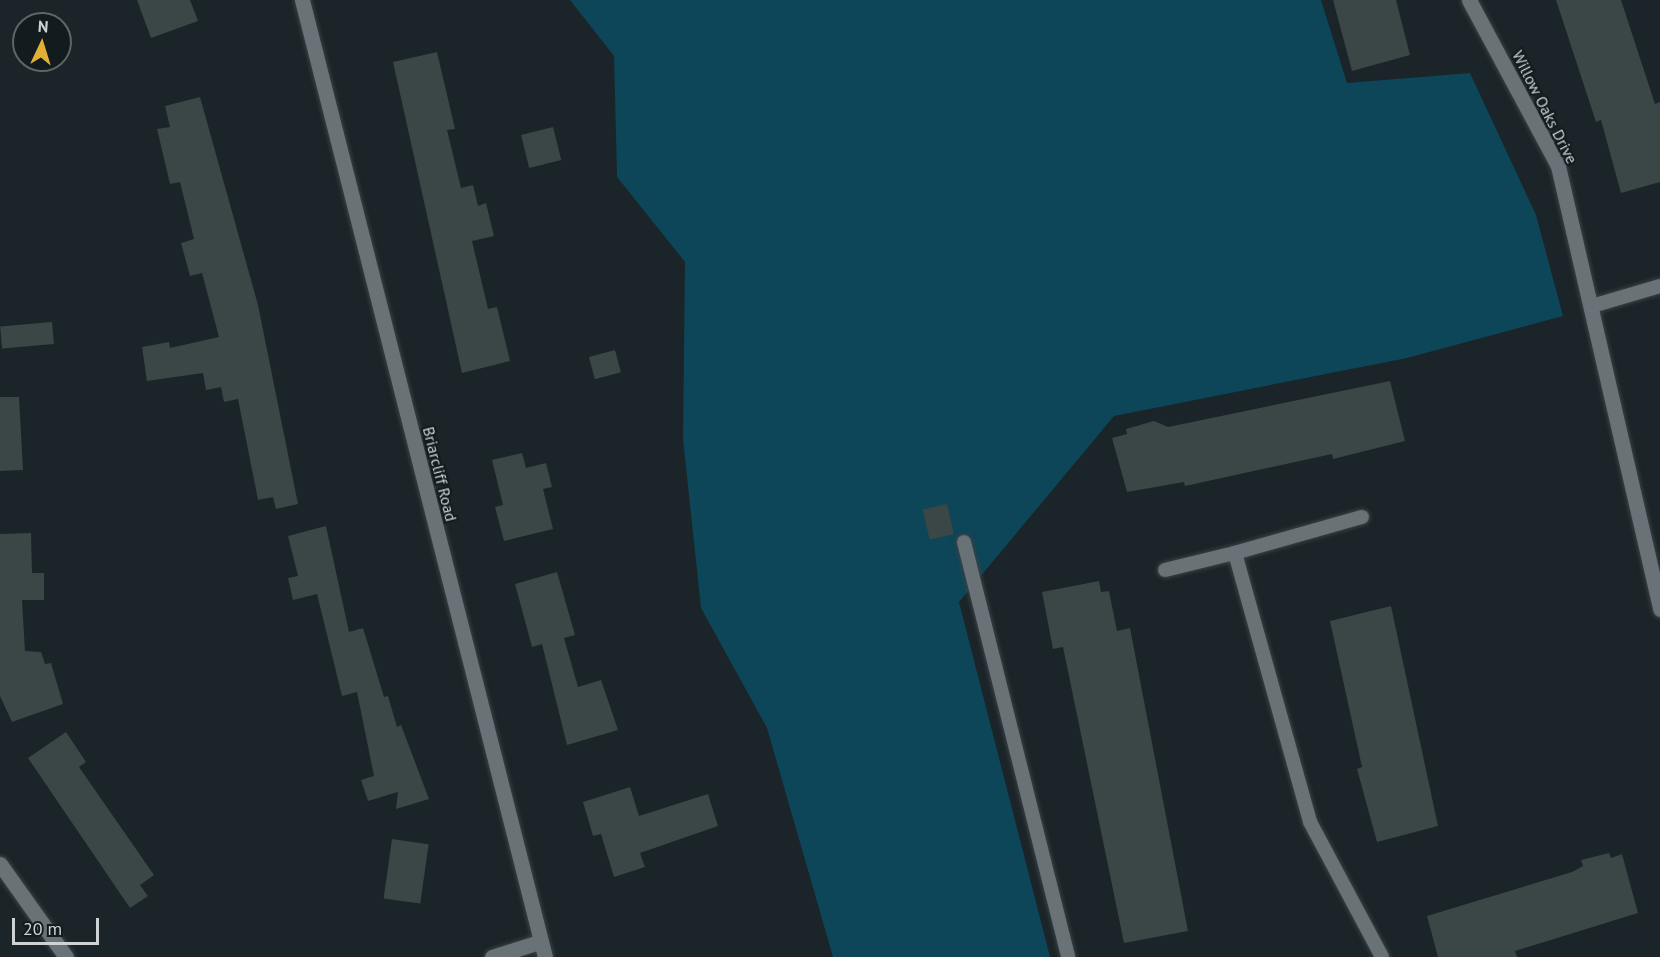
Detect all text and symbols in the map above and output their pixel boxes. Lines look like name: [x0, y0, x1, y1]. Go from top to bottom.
north arrow: [12, 12, 72, 72]
text: N: [37, 16, 49, 36]
street label: Willow Oaks Drive: [1508, 47, 1582, 167]
street label: Briarcliff Road: [419, 425, 461, 523]
scale bar: [15, 906, 102, 944]
text: 20 m: [23, 917, 62, 940]

